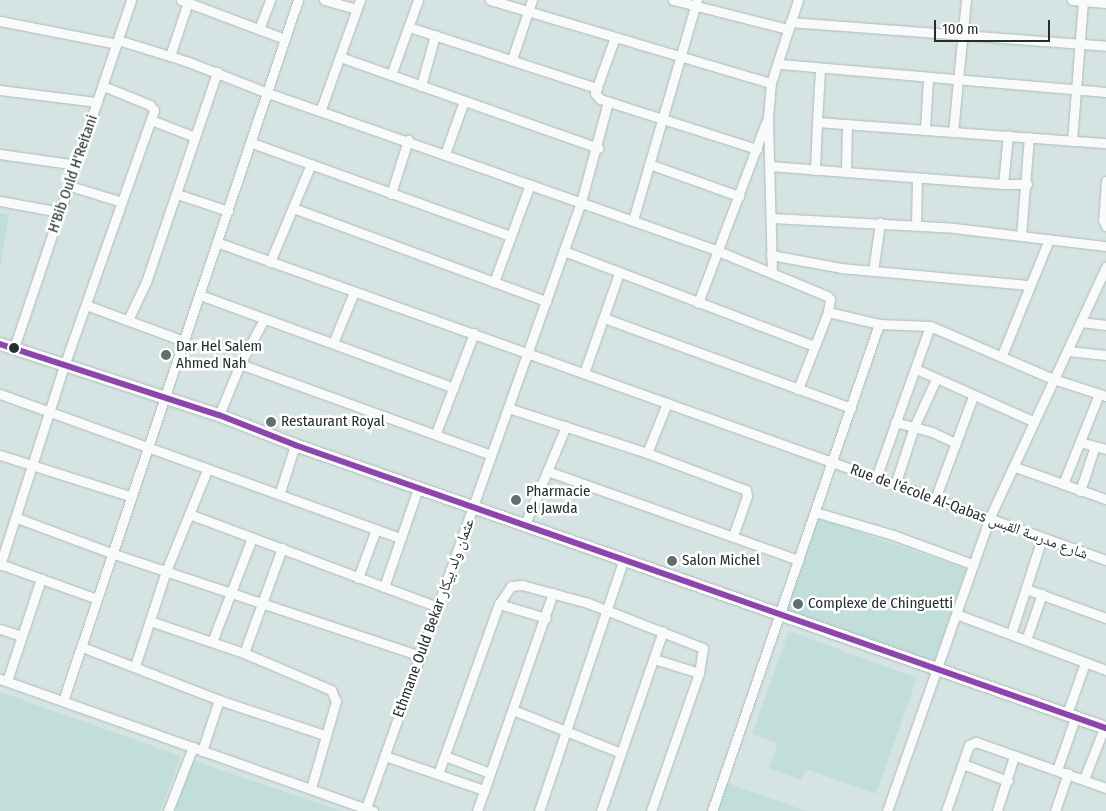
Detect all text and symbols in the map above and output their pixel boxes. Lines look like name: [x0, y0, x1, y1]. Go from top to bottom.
scale bar: [936, 10, 1052, 42]
text: 100 m: [942, 20, 979, 38]
street label: H'Bib Ould H'Reitani: [44, 113, 102, 235]
place label: Dar Hel Salem Ahmed Nah: [176, 337, 262, 372]
unlabelled marker: [9, 343, 19, 353]
marker: Dar Hel Salem Ahmed Nah: [160, 349, 172, 361]
place label: Restaurant Royal: [281, 413, 385, 431]
marker: Restaurant Royal: [265, 416, 277, 428]
street label: Rue de l'école Al-Qabas شارع مدرسة القبس: [848, 460, 1090, 564]
place label: Pharmacie el Jawda: [526, 482, 591, 517]
marker: Pharmacie el Jawda: [510, 494, 522, 506]
street label: Ethmane Ould Bekar عثمان ولد بيكار: [390, 516, 478, 720]
place label: Salon Michel: [682, 552, 760, 570]
marker: Salon Michel: [666, 555, 678, 567]
place label: Complexe de Chinguetti: [808, 595, 953, 613]
marker: Complexe de Chinguetti: [792, 598, 804, 610]

